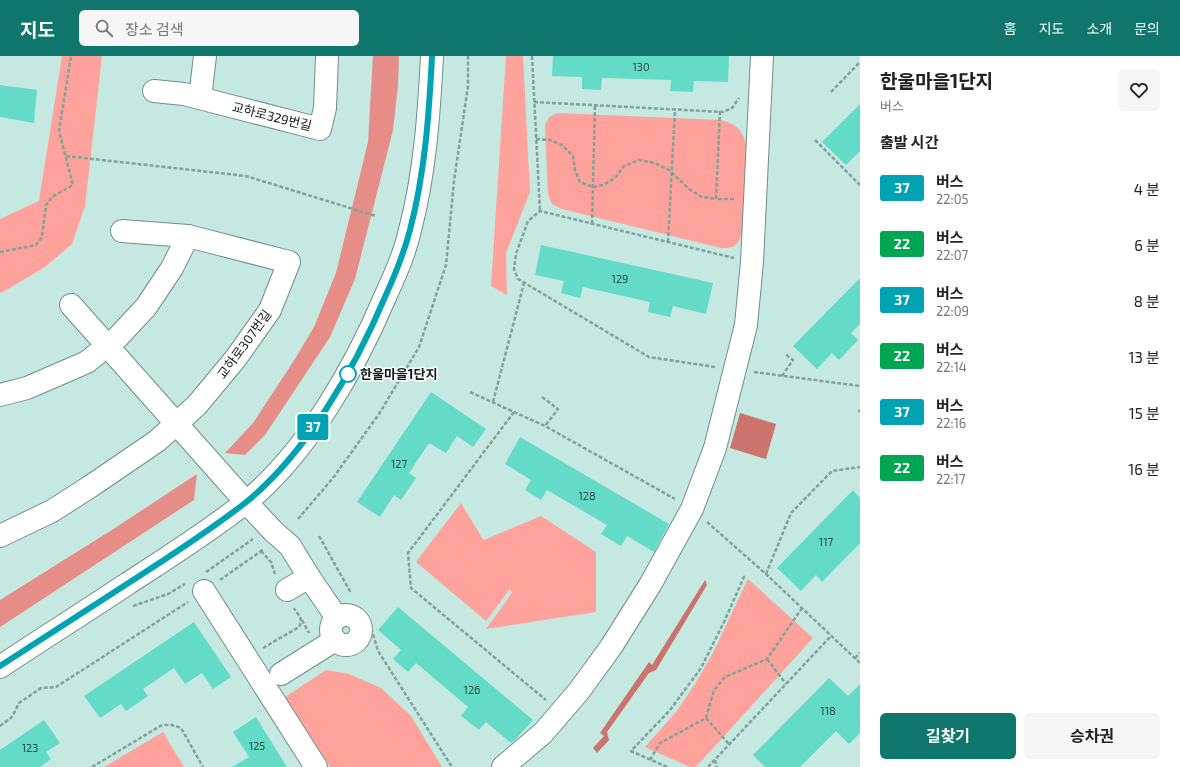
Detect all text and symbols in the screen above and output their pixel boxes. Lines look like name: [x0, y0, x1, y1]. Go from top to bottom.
search box: [79, 10, 359, 46]
icon: search: [93, 17, 115, 39]
text: 지도: [20, 18, 55, 41]
text: 장소 검색: [125, 20, 184, 38]
text: 홈: [1004, 20, 1017, 37]
text: 지도: [1039, 20, 1064, 37]
text: 소개: [1086, 20, 1112, 37]
text: 문의: [1134, 20, 1160, 37]
house number: 130: [632, 60, 650, 73]
text: 한울마을1단지: [880, 69, 993, 92]
button: heart: [1118, 69, 1160, 111]
street label: 교하로329번길: [230, 98, 314, 134]
text: 버스: [880, 98, 904, 114]
text: 출발 시간: [880, 133, 938, 151]
text: 버스: [936, 172, 964, 190]
text: 37: [894, 179, 910, 196]
text: 4 분: [1134, 180, 1160, 198]
text: 22:05: [936, 191, 969, 207]
text: 버스: [936, 228, 964, 246]
text: 22: [894, 235, 910, 252]
text: 6 분: [1134, 236, 1160, 254]
text: 22:07: [936, 247, 968, 263]
house number: 129: [612, 272, 628, 285]
text: 버스: [936, 284, 964, 302]
text: 37: [894, 291, 910, 308]
text: 8 분: [1134, 292, 1160, 310]
text: 22:09: [936, 303, 969, 319]
street label: 교하로307번길: [214, 306, 274, 382]
text: 버스: [936, 340, 964, 358]
text: 22: [894, 347, 910, 364]
text: 13 분: [1129, 348, 1160, 366]
text: 22:14: [936, 359, 967, 375]
marker: 한울마을1단지: [339, 365, 357, 383]
place label: 한울마을1단지: [360, 366, 437, 382]
text: 버스: [936, 396, 964, 414]
text: 37: [894, 403, 910, 420]
text: 15 분: [1129, 404, 1160, 422]
line badge: 37: [295, 414, 331, 440]
text: 22:16: [936, 415, 966, 431]
text: 37: [305, 418, 321, 435]
text: 버스: [936, 452, 964, 470]
house number: 127: [391, 457, 407, 470]
text: 22: [894, 459, 910, 476]
text: 16 분: [1128, 460, 1160, 478]
text: 22:17: [936, 471, 966, 487]
house number: 128: [578, 489, 596, 502]
house number: 117: [819, 535, 834, 548]
house number: 126: [464, 683, 480, 696]
house number: 118: [820, 704, 836, 717]
button: 길찾기: [880, 713, 1016, 759]
button: 승차권: [1024, 713, 1160, 759]
house number: 125: [249, 739, 265, 752]
house number: 123: [22, 741, 38, 754]

